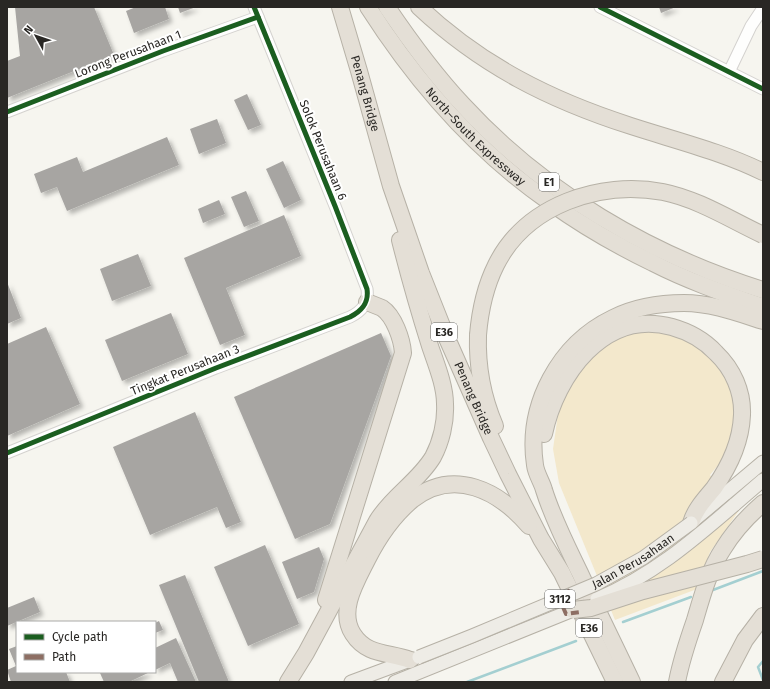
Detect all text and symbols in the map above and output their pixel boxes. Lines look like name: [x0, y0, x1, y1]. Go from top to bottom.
north arrow: [16, 16, 56, 56]
text: N: [21, 23, 36, 37]
street label: Lorong Perusahaan 1: [73, 27, 183, 81]
street label: Penang Bridge: [348, 54, 382, 133]
street label: North–South Expressway: [423, 85, 528, 188]
street label: Solok Perusahaan 6: [297, 98, 349, 202]
road number: E1: [539, 173, 559, 191]
road number: E36: [431, 323, 457, 341]
street label: Tingkat Perusahaan 3: [129, 342, 241, 398]
street label: Penang Bridge: [451, 360, 496, 437]
street label: Jalan Perusahaan: [590, 531, 677, 592]
road number: 3112: [545, 590, 575, 608]
road number: E36: [576, 619, 602, 637]
legend: [16, 621, 156, 673]
text: Cycle path: [52, 630, 108, 644]
text: Path: [52, 650, 76, 664]

